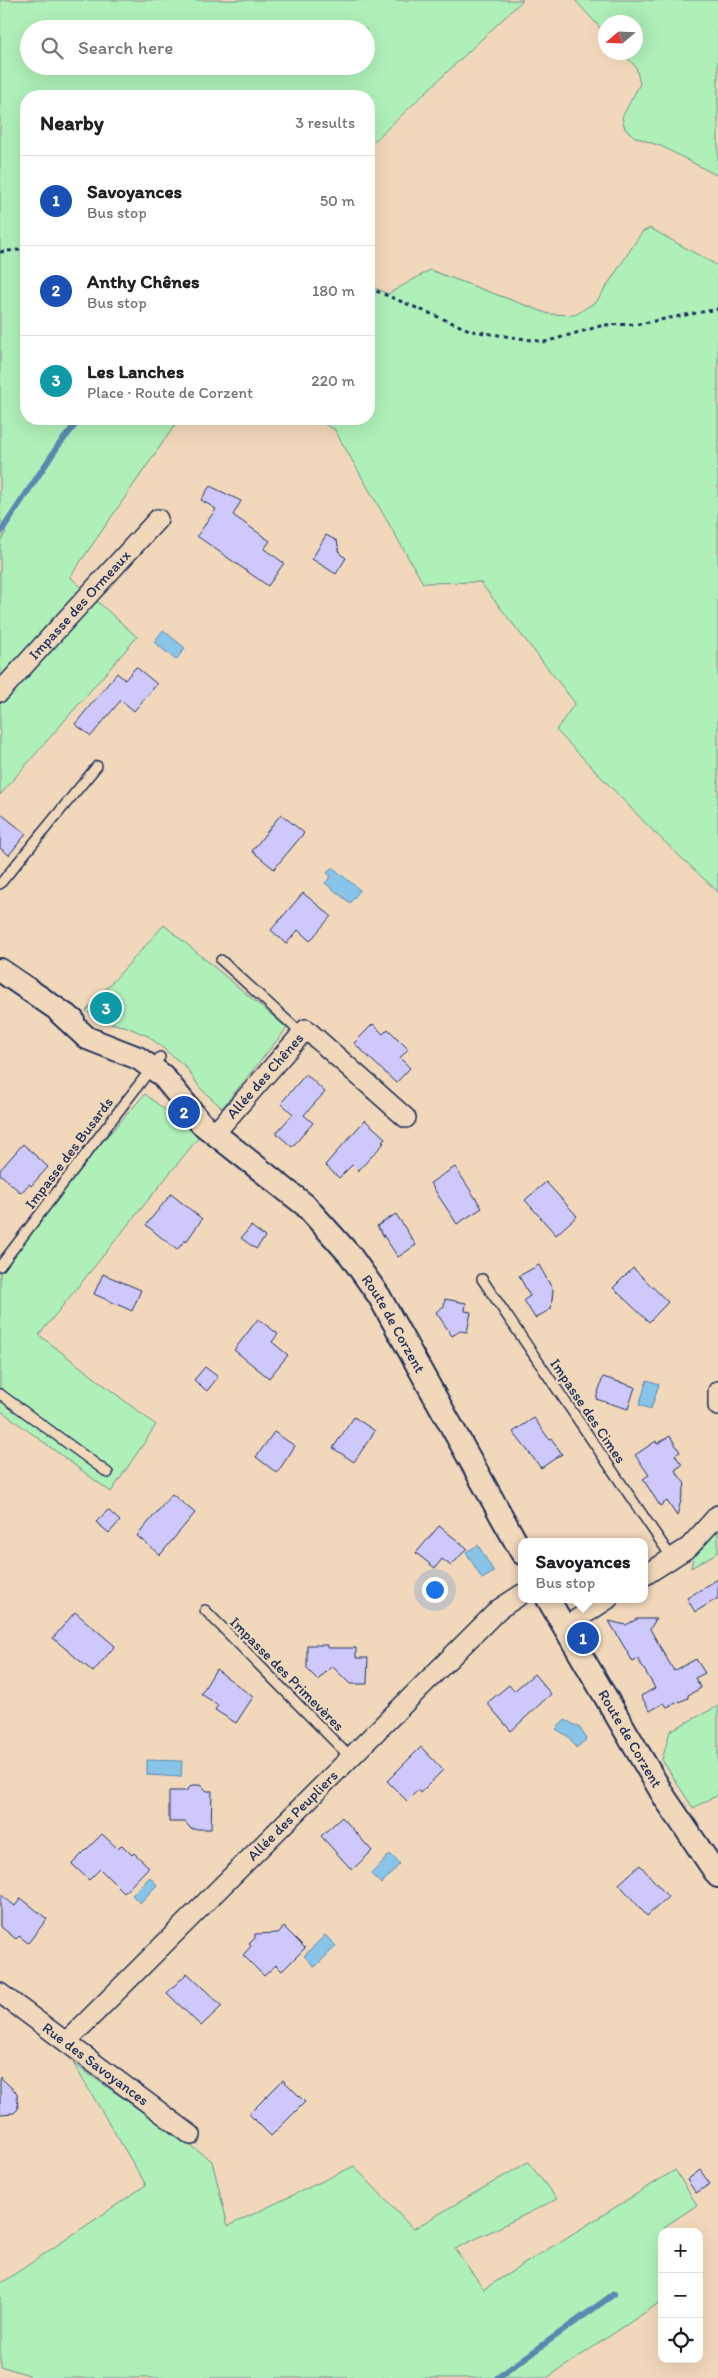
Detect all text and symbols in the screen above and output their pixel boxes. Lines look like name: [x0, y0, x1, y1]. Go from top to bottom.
north arrow: [598, 15, 643, 60]
search box: [20, 20, 375, 75]
icon: search: [38, 34, 66, 62]
text: Search here: [78, 36, 173, 59]
text: Nearby: [40, 110, 104, 135]
text: 3 results: [295, 113, 355, 132]
text: Savoyances: [87, 180, 182, 203]
text: 1: [52, 191, 60, 210]
text: 50 m: [320, 191, 355, 210]
text: Bus stop: [87, 203, 147, 222]
text: Anthy Chênes: [87, 270, 200, 293]
text: 2: [52, 281, 60, 300]
text: 180 m: [312, 281, 355, 300]
text: Bus stop: [87, 293, 147, 312]
text: Les Lanches: [87, 360, 184, 383]
text: 3: [52, 371, 60, 390]
text: 220 m: [311, 371, 355, 390]
text: Place · Route de Corzent: [87, 383, 253, 402]
street label: Impasse des Ormeaux: [25, 546, 135, 663]
pin: 3: [90, 989, 122, 1027]
street label: Allée des Chênes: [223, 1029, 308, 1122]
street label: Impasse des Busards: [21, 1093, 117, 1212]
pin: 2: [168, 1093, 200, 1131]
street label: Route de Corzent: [358, 1271, 429, 1376]
street label: Impasse des Cimes: [546, 1355, 630, 1467]
popup: [518, 1538, 648, 1603]
text: Savoyances: [536, 1550, 630, 1573]
text: Bus stop: [536, 1573, 595, 1592]
your location: [422, 1577, 448, 1603]
street label: Impasse des Primevères: [226, 1613, 348, 1735]
pin: 1: [567, 1619, 599, 1657]
street label: Route de Corzent: [594, 1686, 666, 1791]
street label: Allée des Peupliers: [244, 1766, 342, 1864]
street label: Rue des Savoyances: [39, 2019, 153, 2110]
map controls: [658, 2228, 703, 2363]
button: +: [658, 2228, 703, 2273]
button: −: [658, 2273, 703, 2318]
button: locate: [658, 2318, 703, 2363]

